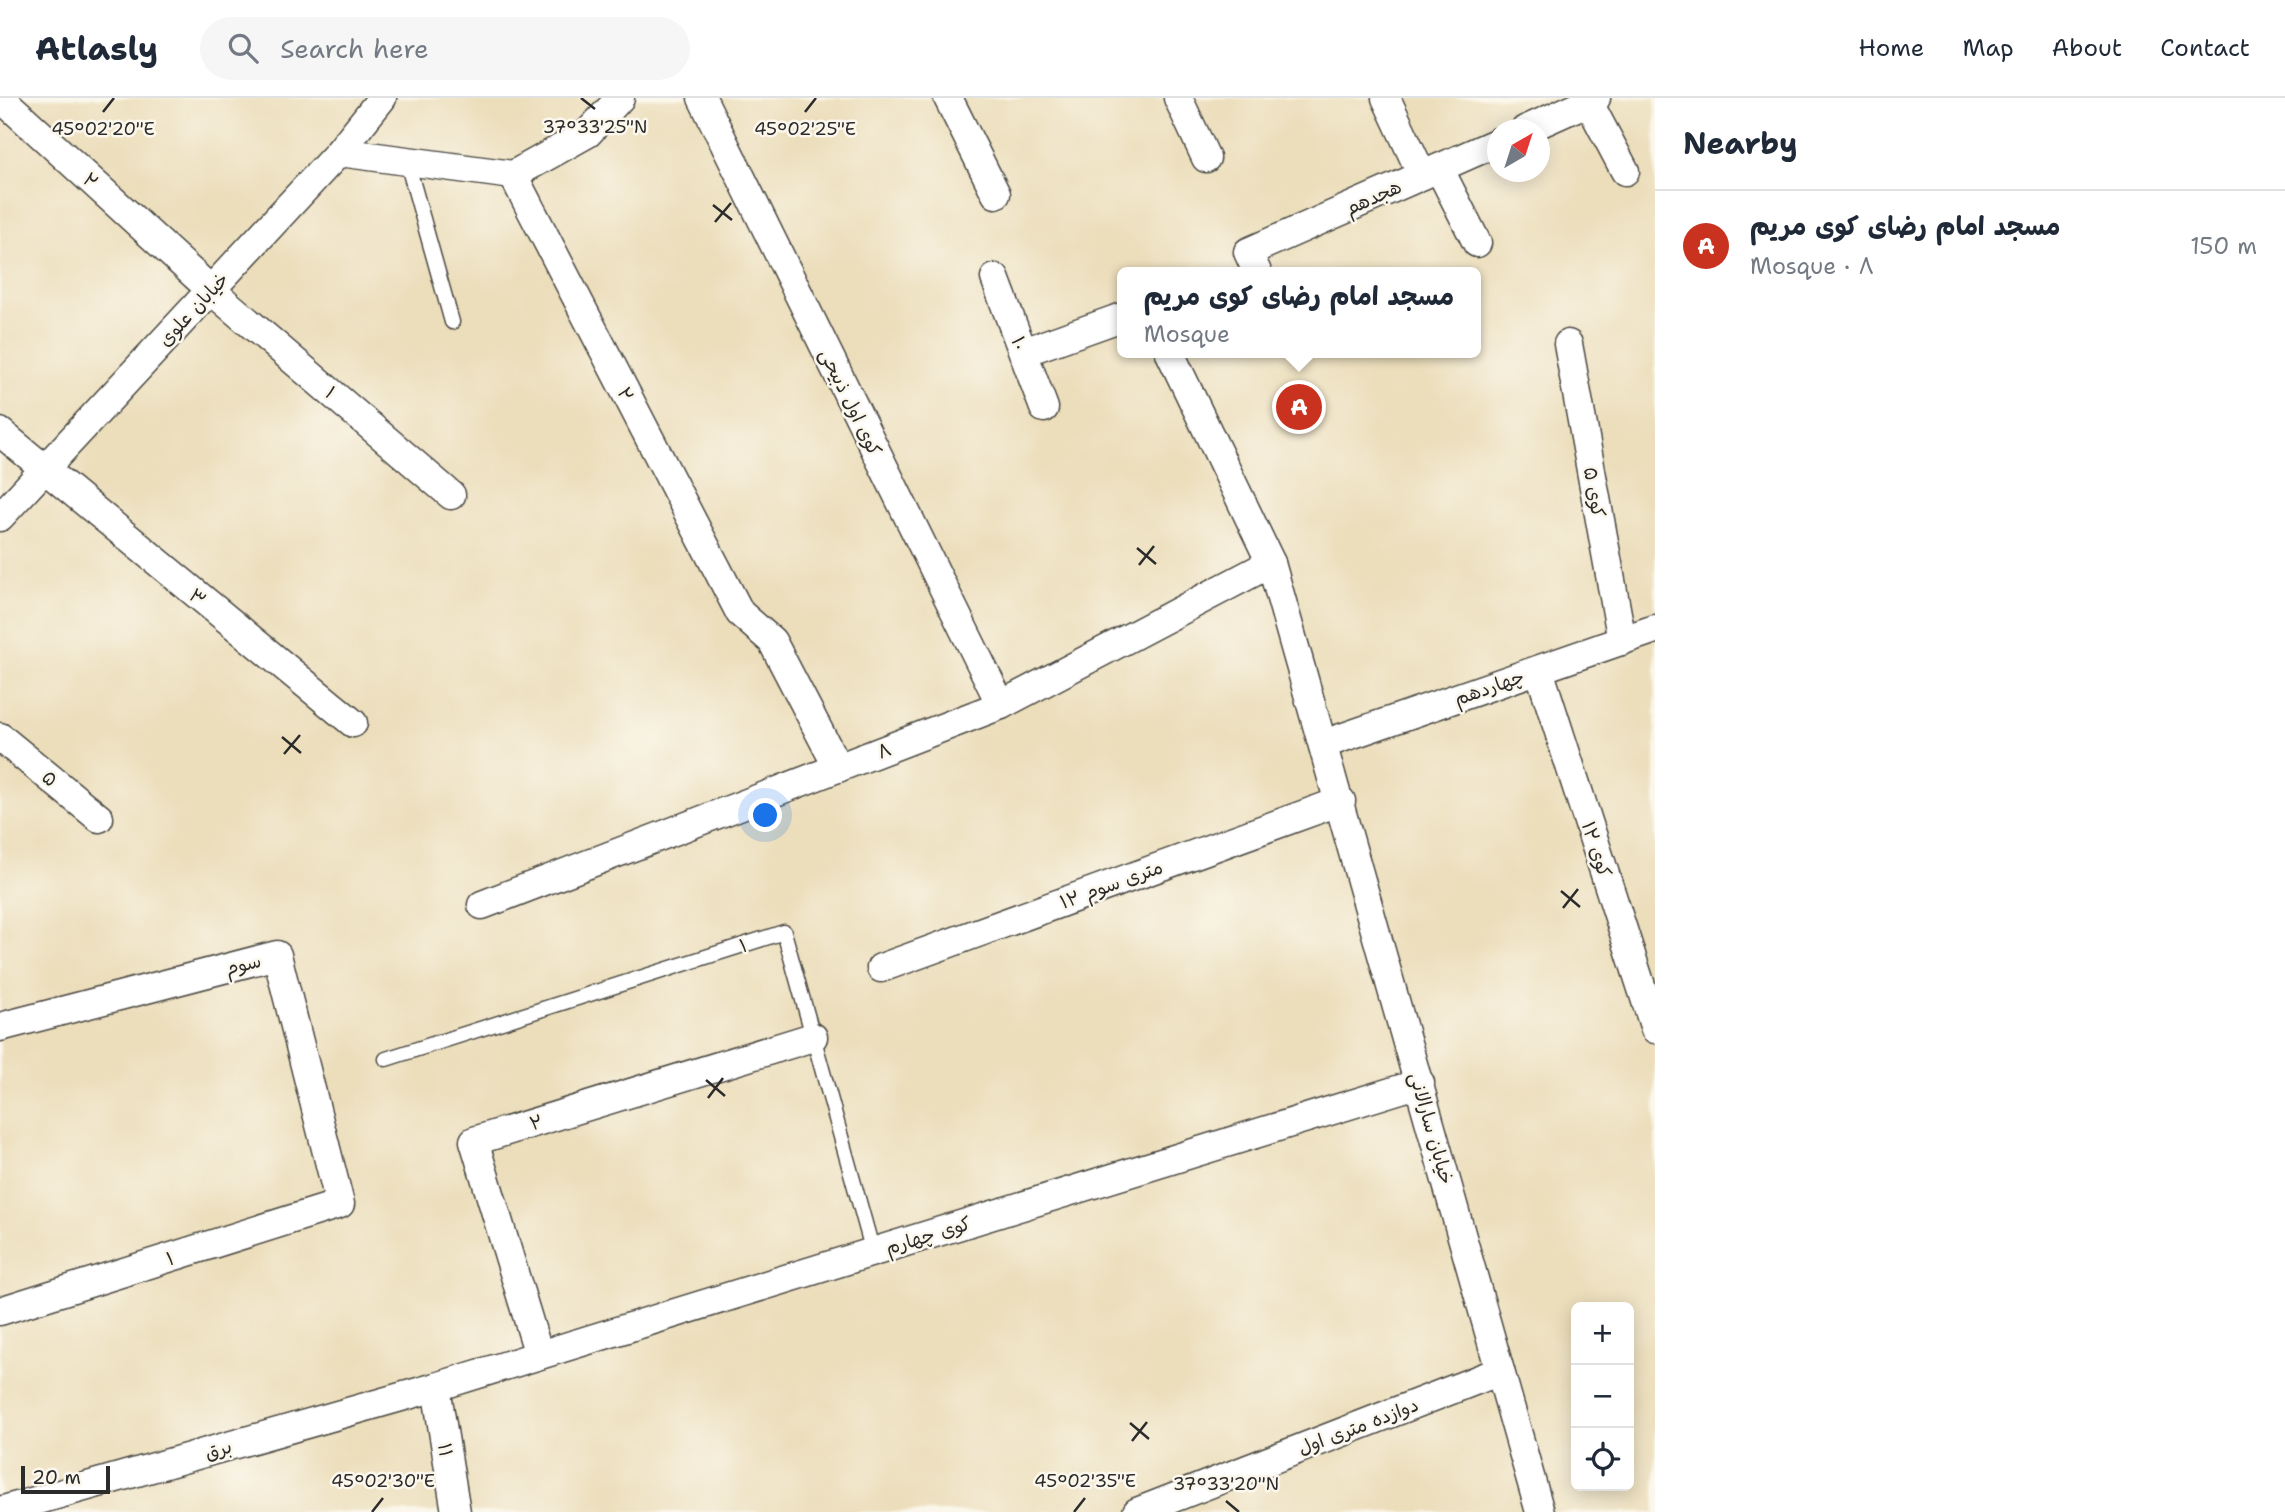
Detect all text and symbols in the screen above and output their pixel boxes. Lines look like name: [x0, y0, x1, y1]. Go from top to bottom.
search box: [200, 17, 690, 80]
text: Atlasly: [35, 26, 158, 71]
icon: search: [224, 29, 262, 67]
text: Search here: [280, 31, 429, 66]
text: Home: [1858, 32, 1924, 64]
text: Map: [1962, 32, 2014, 64]
text: About: [2052, 32, 2122, 64]
text: Contact: [2160, 32, 2250, 64]
text: 37°33'25"N: [543, 115, 647, 139]
text: 45°02'20"E: [51, 117, 155, 141]
text: 45°02'25"E: [754, 117, 856, 141]
north arrow: [1487, 119, 1550, 182]
text: Nearby: [1683, 123, 1798, 164]
street label: ۲: [78, 167, 104, 194]
street label: هجدهم: [1341, 174, 1406, 223]
text: مسجد امام رضای کوی مریم: [1750, 208, 2060, 243]
text: A: [1697, 231, 1715, 261]
text: 150 m: [2190, 231, 2257, 261]
text: Mosque · ۸: [1750, 251, 1874, 281]
street label: خیابان علوی: [153, 267, 234, 352]
popup: [1117, 267, 1481, 358]
text: مسجد امام رضای کوی مریم: [1144, 278, 1454, 313]
text: Mosque: [1144, 319, 1230, 349]
street label: ۱۰: [1006, 333, 1034, 354]
street label: کوی اول ذبیحی: [814, 344, 887, 460]
street label: ۱: [320, 381, 341, 404]
pin: A: [1276, 381, 1322, 433]
street label: ۲: [611, 383, 640, 406]
street label: کوی ۵: [1578, 465, 1611, 519]
street label: ۳: [184, 583, 212, 612]
street label: چهاردهم: [1451, 664, 1528, 713]
street label: ۸: [873, 736, 895, 765]
street label: ۵: [37, 765, 63, 792]
your location: [748, 798, 782, 832]
street label: کوی ۱۲: [1576, 818, 1617, 880]
street label: ۱۲ متری سوم: [1056, 854, 1167, 917]
street label: ۱: [736, 933, 750, 958]
street label: سوم: [223, 948, 264, 983]
street label: خیابان سارالانی: [1404, 1069, 1459, 1187]
street label: ۲: [526, 1109, 546, 1136]
street label: کوی چهارم: [883, 1211, 974, 1262]
street label: ۱: [163, 1246, 177, 1271]
map controls: [1571, 1302, 1634, 1491]
button: +: [1571, 1302, 1634, 1365]
button: −: [1571, 1365, 1634, 1428]
street label: دوازده متری اول: [1294, 1392, 1422, 1461]
button: locate: [1571, 1428, 1634, 1491]
street label: برق: [202, 1434, 235, 1465]
street label: ۱۱: [432, 1441, 459, 1459]
scale bar: [21, 1463, 110, 1495]
text: 20 m: [32, 1465, 81, 1490]
text: 45°02'30"E: [331, 1469, 435, 1493]
text: 45°02'35"E: [1034, 1469, 1136, 1493]
text: 37°33'20"N: [1173, 1472, 1279, 1496]

